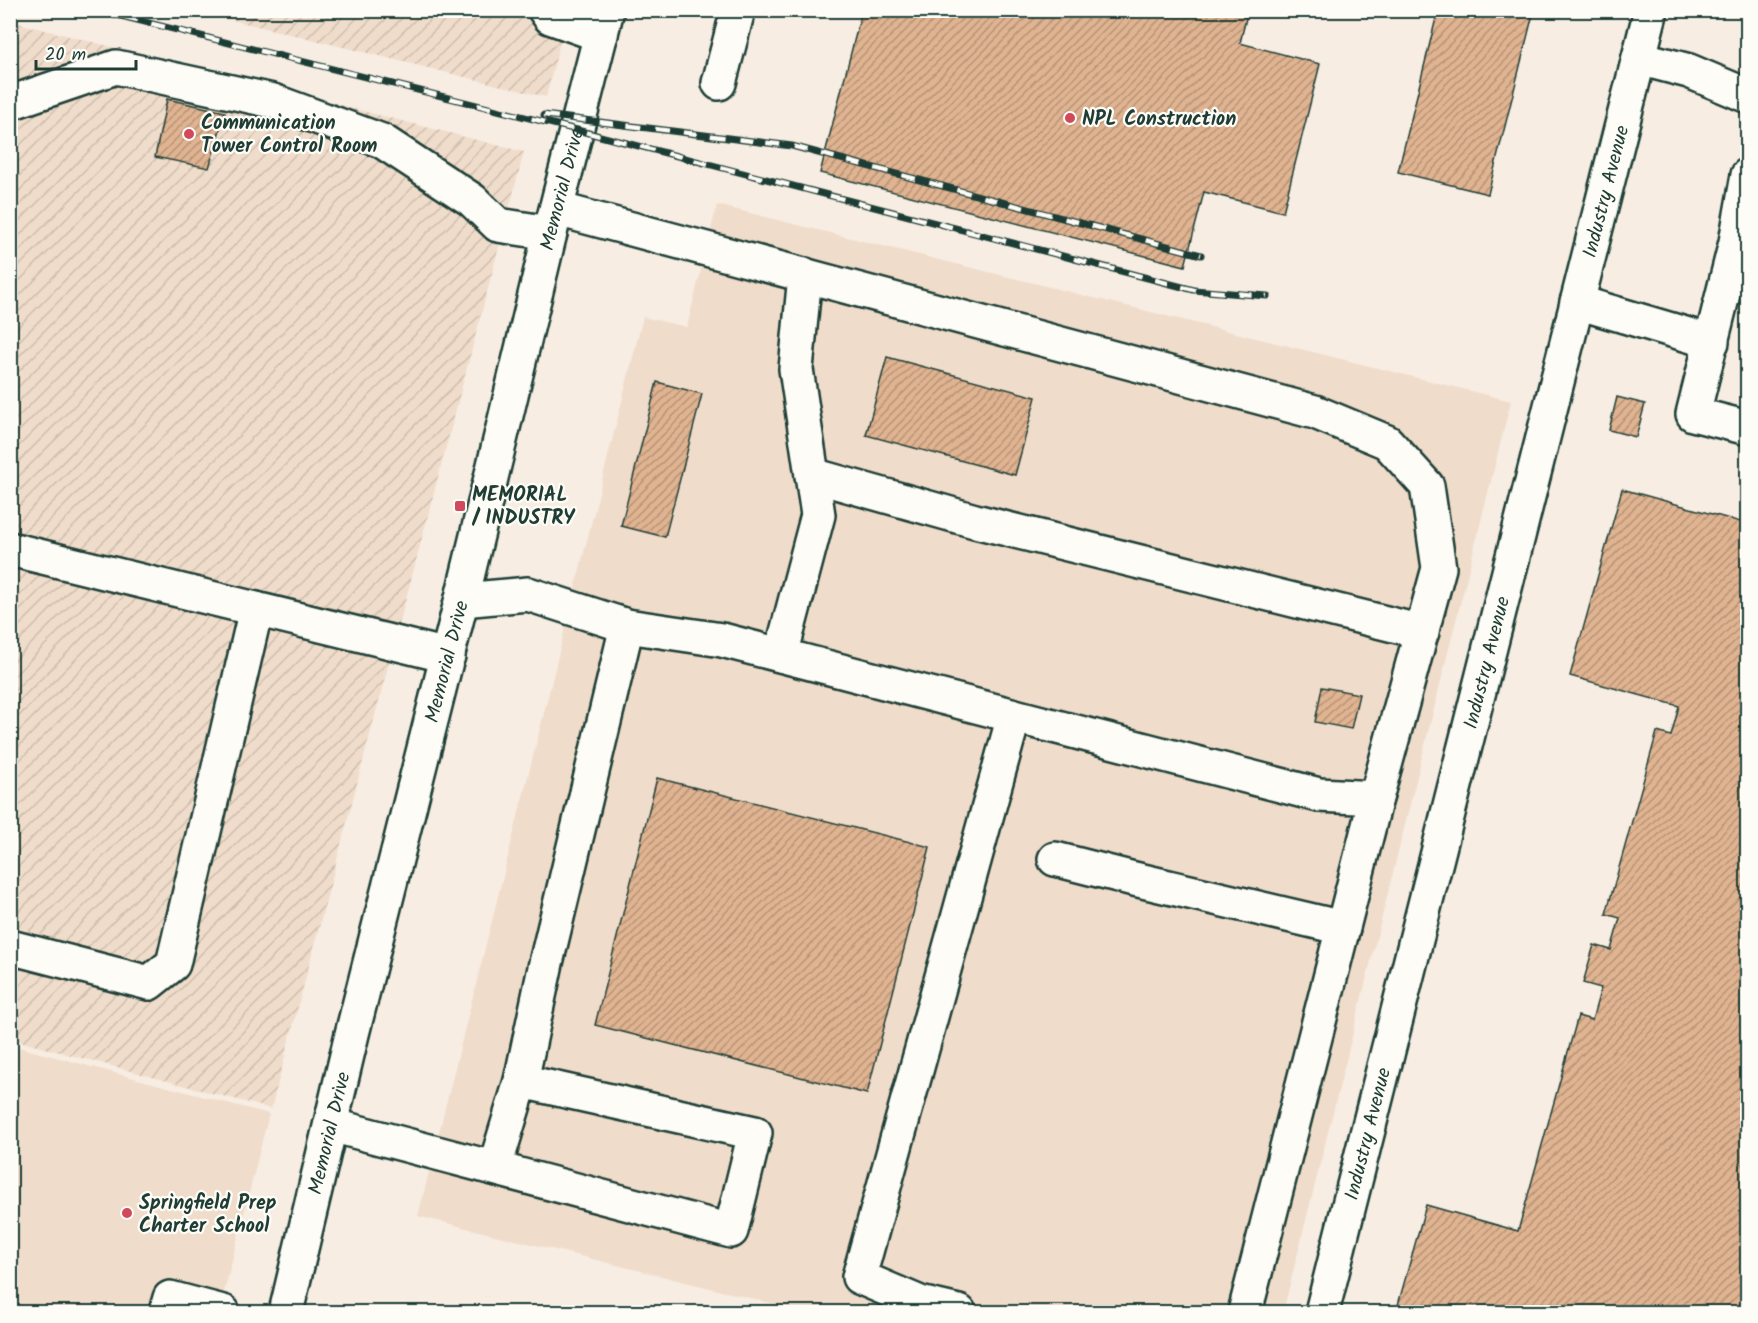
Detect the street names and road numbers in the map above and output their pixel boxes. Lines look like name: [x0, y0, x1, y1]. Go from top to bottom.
street label: Industry Avenue: [1575, 122, 1639, 261]
street label: Memorial Drive: [532, 125, 594, 254]
street label: Industry Avenue: [1456, 593, 1520, 733]
street label: Memorial Drive: [417, 597, 479, 727]
street label: Industry Avenue: [1337, 1064, 1401, 1204]
street label: Memorial Drive: [300, 1069, 360, 1198]

